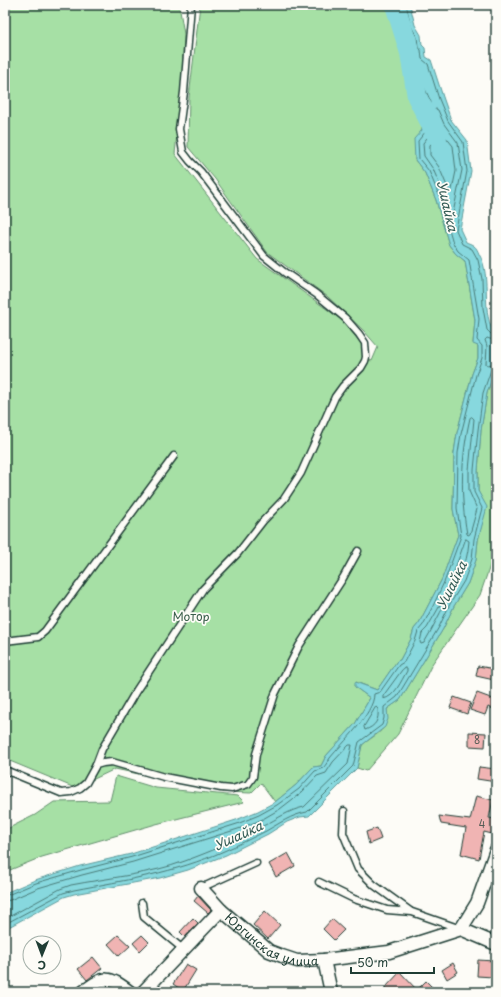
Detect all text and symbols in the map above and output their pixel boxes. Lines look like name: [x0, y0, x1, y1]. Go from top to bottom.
water label: Ушайка: [433, 179, 463, 234]
water label: Ушайка: [431, 557, 471, 612]
park label: Мотор: [172, 607, 210, 625]
house number: 8: [474, 732, 480, 747]
water label: Ушайка: [211, 815, 266, 855]
house number: 4: [479, 816, 486, 831]
street label: Юргинская улица: [221, 908, 319, 970]
north arrow: [22, 935, 62, 975]
scale bar: [351, 949, 434, 975]
text: 50 m: [357, 953, 388, 971]
text: С: [38, 957, 46, 974]

